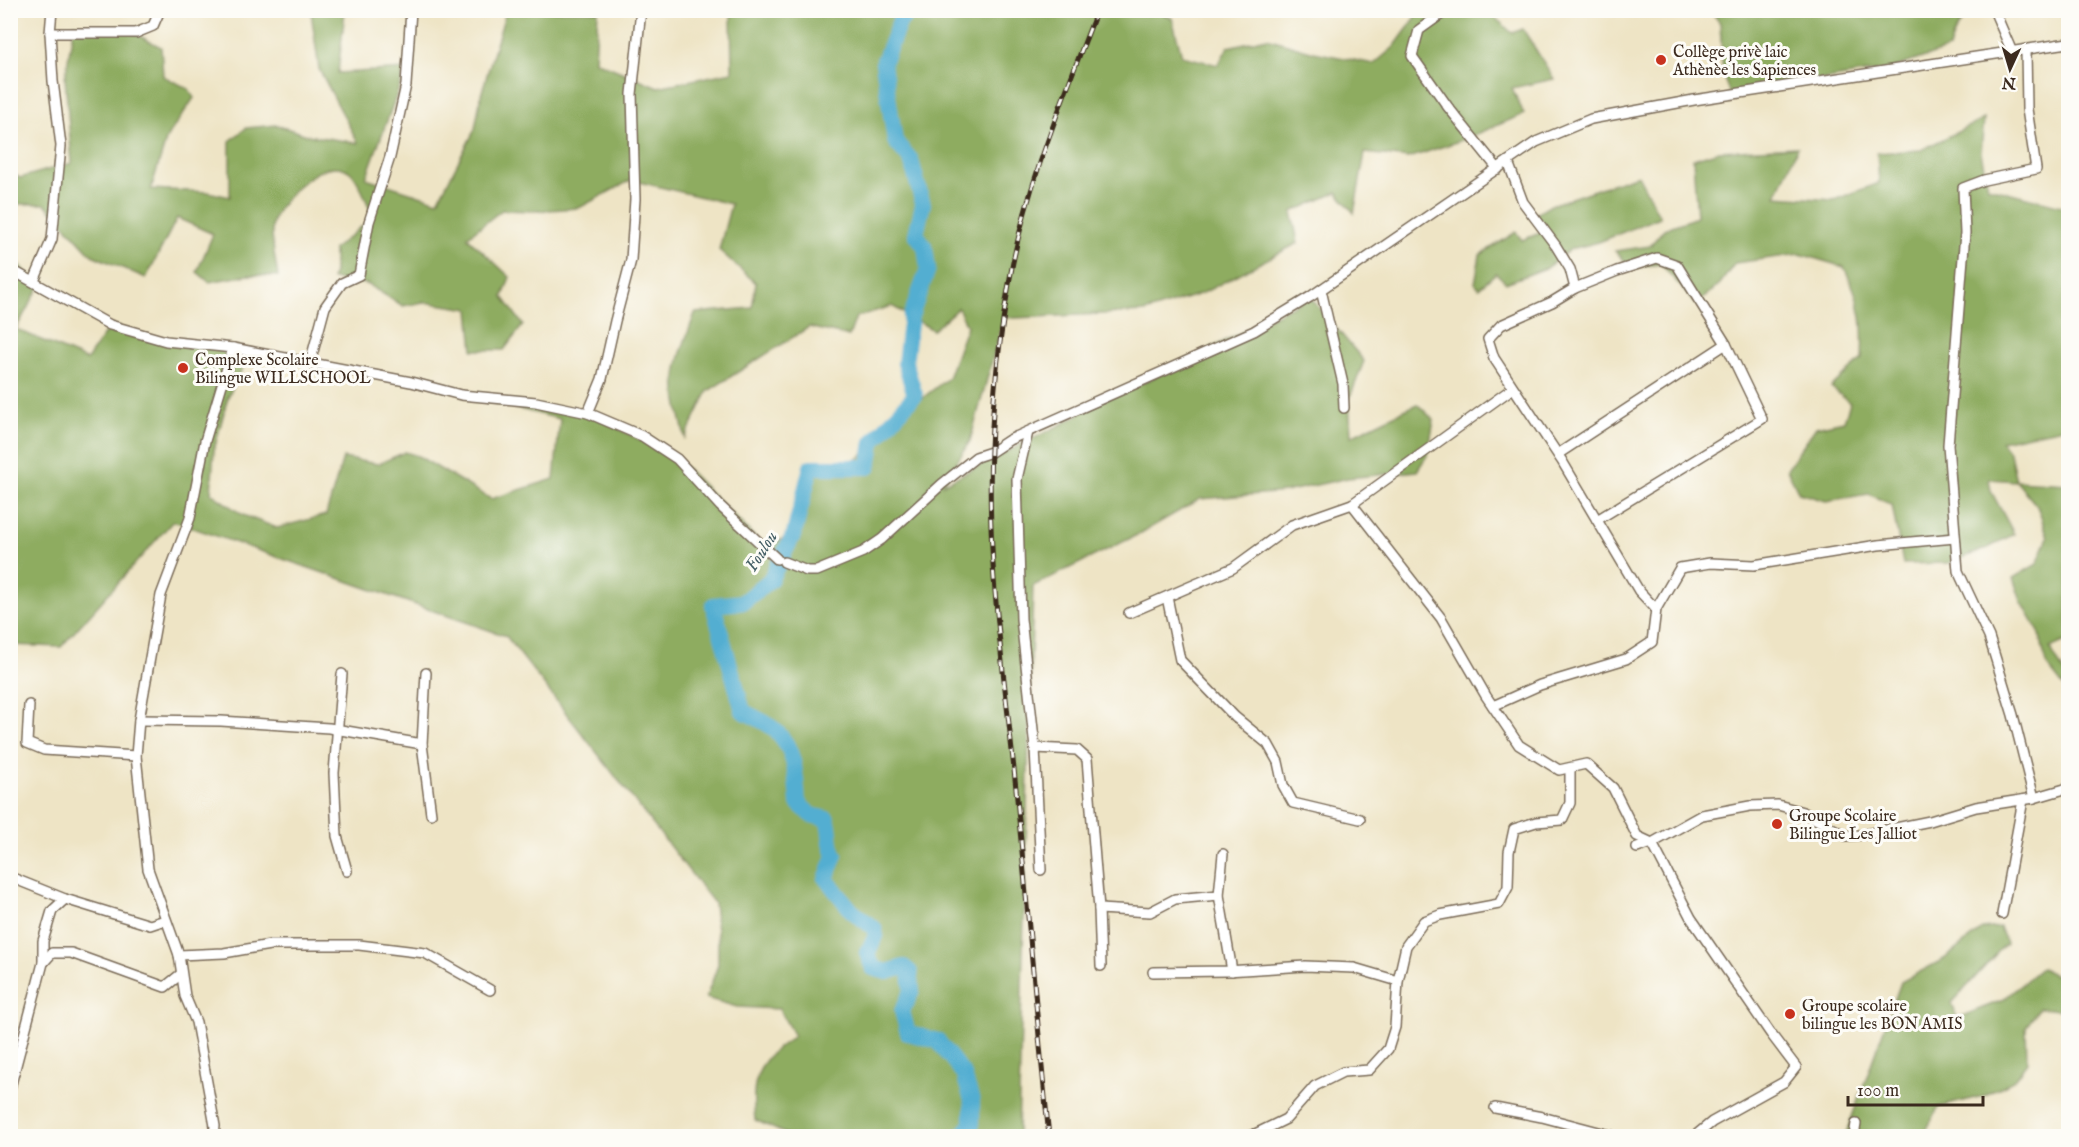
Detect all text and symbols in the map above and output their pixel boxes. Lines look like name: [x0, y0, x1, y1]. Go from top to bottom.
north arrow: [1980, 39, 2040, 99]
place label: Collège privè laic Athènèe les Sapiences: [1672, 43, 1817, 81]
marker: Collège privè laic Athènèe les Sapiences: [1654, 53, 1668, 67]
text: N: [2001, 71, 2018, 92]
place label: Complexe Scolaire Bilingue WILLSCHOOL: [195, 351, 371, 389]
marker: Complexe Scolaire Bilingue WILLSCHOOL: [176, 361, 190, 375]
water label: Foulou: [741, 527, 784, 576]
place label: Groupe Scolaire Bilingue Les Jalliot: [1789, 807, 1917, 845]
marker: Groupe Scolaire Bilingue Les Jalliot: [1770, 817, 1784, 831]
place label: Groupe scolaire bilingue les BON AMIS: [1802, 997, 1962, 1035]
marker: Groupe scolaire bilingue les BON AMIS: [1783, 1007, 1797, 1021]
scale bar: [1848, 1069, 1983, 1107]
text: 100 m: [1857, 1080, 1899, 1103]

